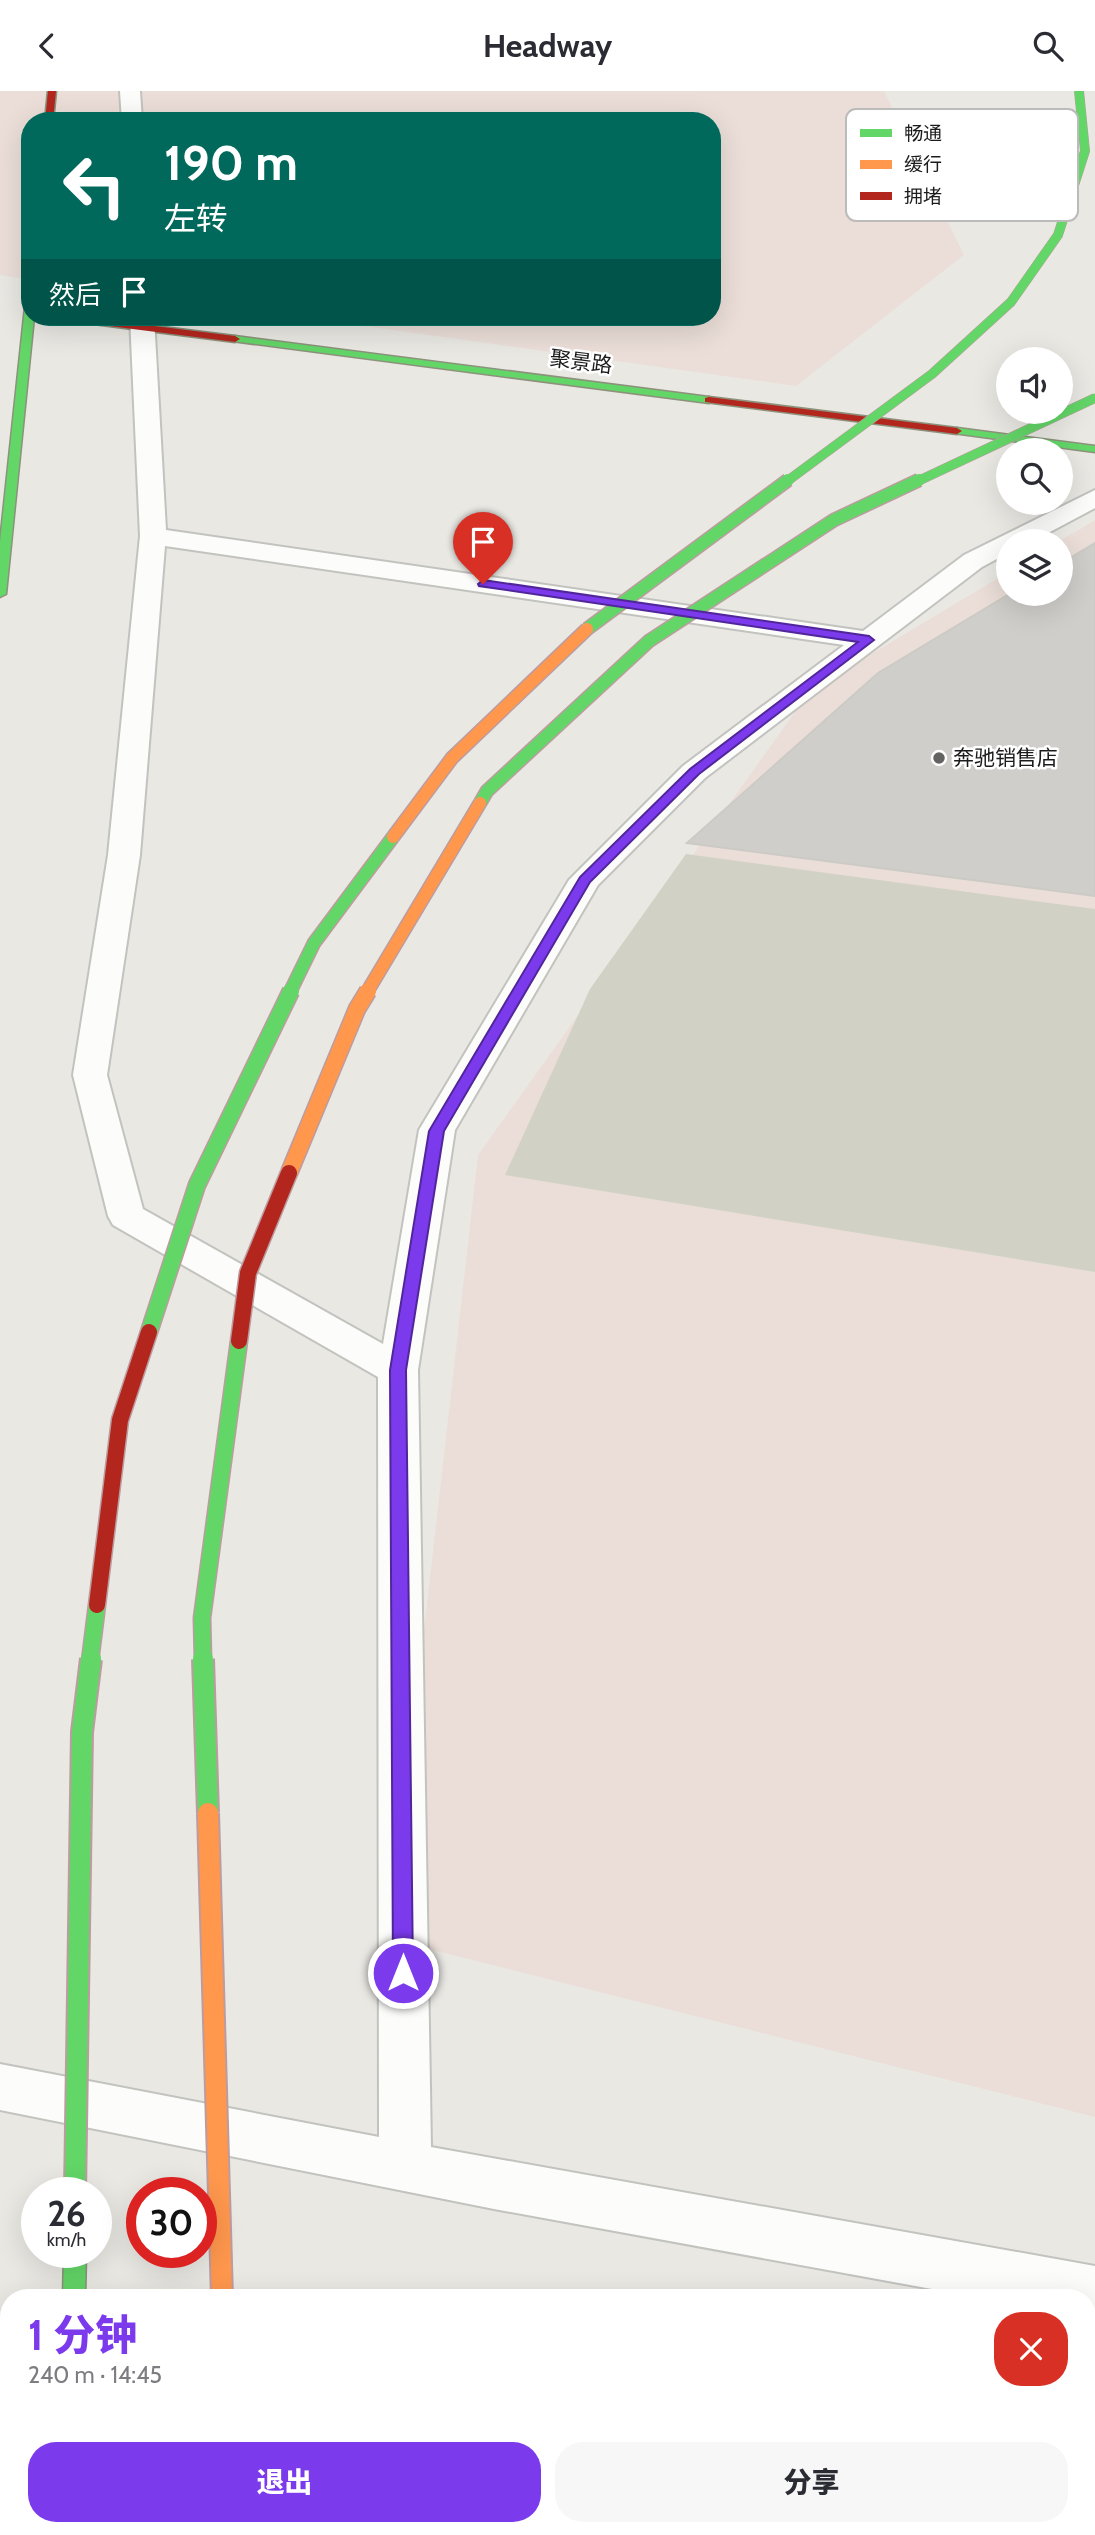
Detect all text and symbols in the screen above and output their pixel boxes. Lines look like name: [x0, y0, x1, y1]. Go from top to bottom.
text: Headway: [483, 26, 612, 65]
icon: back: [28, 27, 66, 65]
icon: search: [1029, 27, 1067, 65]
legend: [846, 109, 1078, 221]
text: 畅通: [904, 122, 942, 145]
text: 190 m: [164, 133, 298, 192]
icon: left: [49, 140, 140, 231]
text: 缓行: [904, 153, 942, 176]
text: 拥堵: [904, 185, 942, 208]
text: 左转: [164, 199, 228, 238]
icon: arrive: [115, 273, 153, 311]
text: 然后: [49, 279, 101, 311]
street label: 聚景路: [548, 345, 614, 378]
map controls: [996, 347, 1073, 606]
button: sound: [996, 347, 1073, 424]
button: search: [996, 438, 1073, 515]
pin: [453, 512, 513, 584]
icon: arrive: [464, 523, 502, 561]
button: layers: [996, 529, 1073, 606]
place label: 奔驰销售店: [953, 745, 1058, 770]
marker: 奔驰销售店: [931, 750, 947, 766]
position arrow: [366, 1936, 440, 2010]
speed limit sign: 30: [126, 2177, 217, 2268]
text: 26: [47, 2192, 86, 2235]
text: km/h: [47, 2229, 86, 2251]
text: 1 分钟: [28, 2309, 137, 2361]
button: close: [994, 2312, 1068, 2386]
text: 240 m · 14:45: [28, 2361, 162, 2389]
button: 退出: [28, 2442, 541, 2522]
button: 分享: [555, 2442, 1068, 2522]

